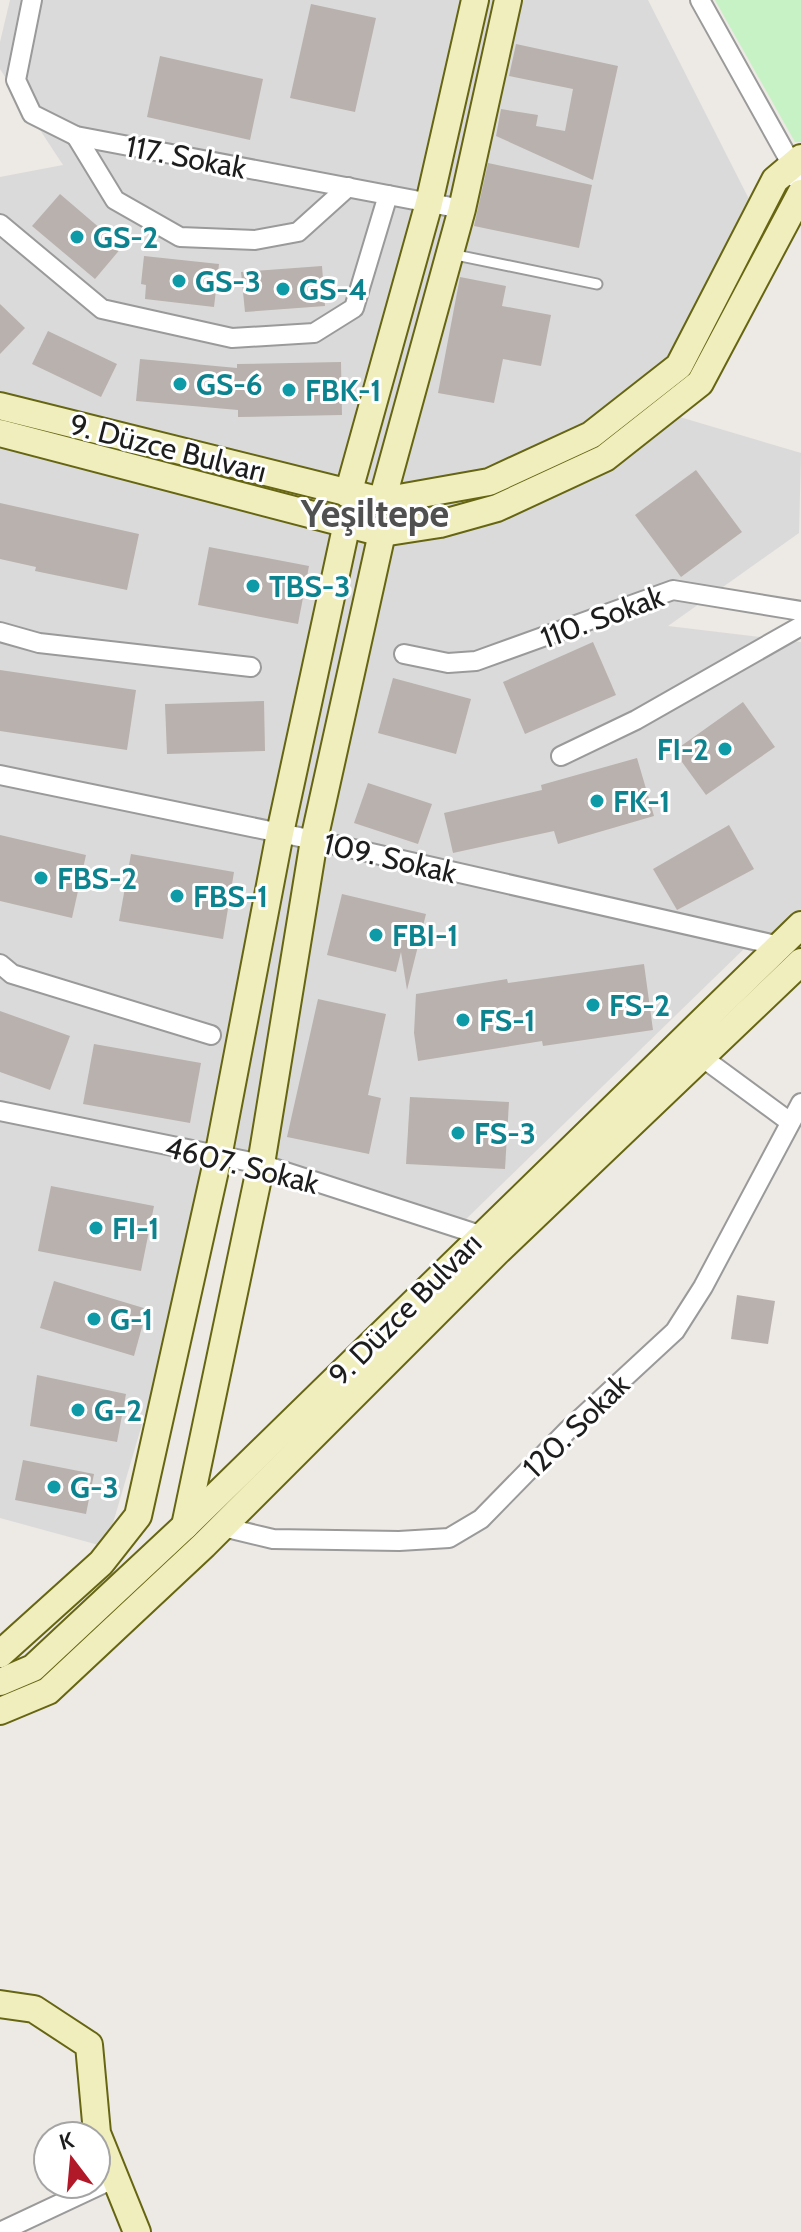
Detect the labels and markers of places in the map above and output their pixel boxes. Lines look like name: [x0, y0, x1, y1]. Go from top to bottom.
place label: GS-2: [93, 219, 158, 256]
marker: GS-2: [68, 228, 86, 246]
place label: GS-3: [195, 263, 261, 300]
place label: GS-4: [299, 271, 368, 308]
marker: GS-3: [170, 272, 188, 290]
marker: GS-4: [274, 280, 292, 298]
place label: GS-6: [196, 366, 263, 403]
place label: FBK-1: [305, 372, 381, 409]
marker: GS-6: [171, 375, 189, 393]
marker: FBK-1: [280, 381, 298, 399]
place label: TBS-3: [269, 568, 351, 605]
marker: TBS-3: [244, 577, 262, 595]
place label: FI-2: [657, 731, 709, 768]
marker: FI-2: [716, 740, 734, 758]
place label: FK-1: [613, 783, 670, 820]
marker: FK-1: [588, 792, 606, 810]
place label: FBS-2: [57, 860, 137, 897]
marker: FBS-2: [32, 869, 50, 887]
place label: FBS-1: [193, 878, 268, 915]
marker: FBS-1: [168, 887, 186, 905]
place label: FBI-1: [392, 917, 458, 954]
marker: FBI-1: [367, 926, 385, 944]
place label: FS-2: [609, 987, 670, 1024]
marker: FS-2: [584, 996, 602, 1014]
place label: FS-1: [479, 1002, 535, 1039]
marker: FS-1: [454, 1011, 472, 1029]
place label: FS-3: [474, 1115, 536, 1152]
marker: FS-3: [449, 1124, 467, 1142]
place label: FI-1: [112, 1210, 159, 1247]
marker: FI-1: [87, 1219, 105, 1237]
place label: G-1: [110, 1301, 153, 1338]
marker: G-1: [85, 1310, 103, 1328]
place label: G-2: [94, 1392, 142, 1429]
marker: G-2: [69, 1401, 87, 1419]
place label: G-3: [70, 1469, 119, 1506]
marker: G-3: [45, 1478, 63, 1496]

